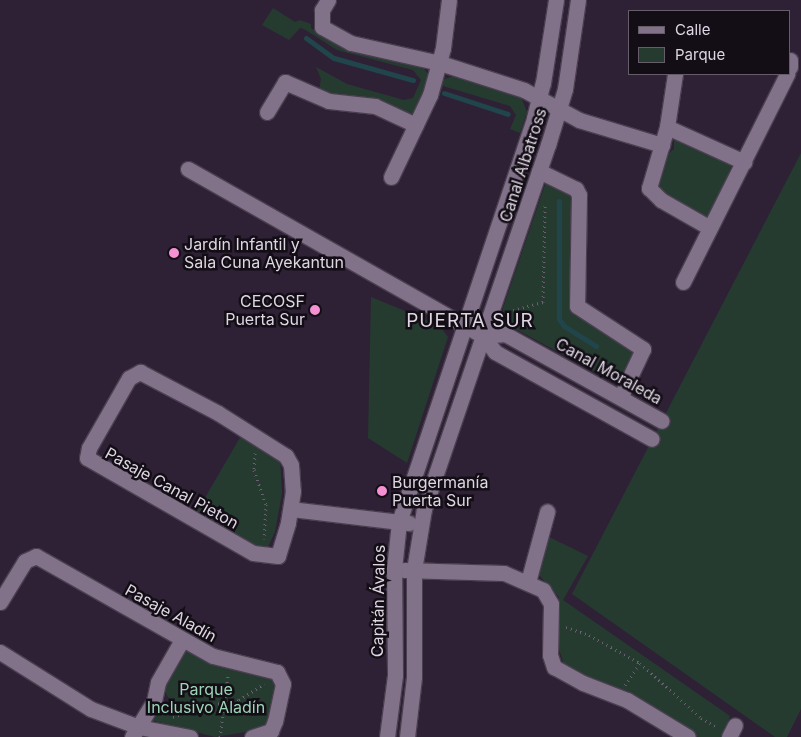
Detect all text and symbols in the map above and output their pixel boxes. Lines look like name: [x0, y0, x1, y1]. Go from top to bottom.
legend: [628, 10, 791, 75]
text: Calle: [675, 20, 710, 39]
text: Parque: [675, 45, 725, 64]
street label: Canal Albatross: [496, 106, 550, 224]
place label: Jardín Infantil y Sala Cuna Ayekantun: [184, 234, 344, 272]
marker: Jardín Infantil y Sala Cuna Ayekantun: [168, 247, 180, 259]
place label: CECOSF Puerta Sur: [225, 291, 305, 329]
marker: CECOSF Puerta Sur: [309, 304, 321, 316]
district label: PUERTA SUR: [405, 310, 535, 332]
street label: Canal Moraleda: [553, 334, 665, 408]
street label: Pasaje Canal Pieton: [102, 443, 242, 533]
place label: Burgermanía Puerta Sur: [392, 472, 488, 510]
marker: Burgermanía Puerta Sur: [376, 485, 388, 497]
street label: Capitán Ávalos: [367, 545, 389, 657]
street label: Pasaje Aladín: [122, 580, 220, 646]
park label: Parque Inclusivo Aladín: [147, 679, 265, 717]

